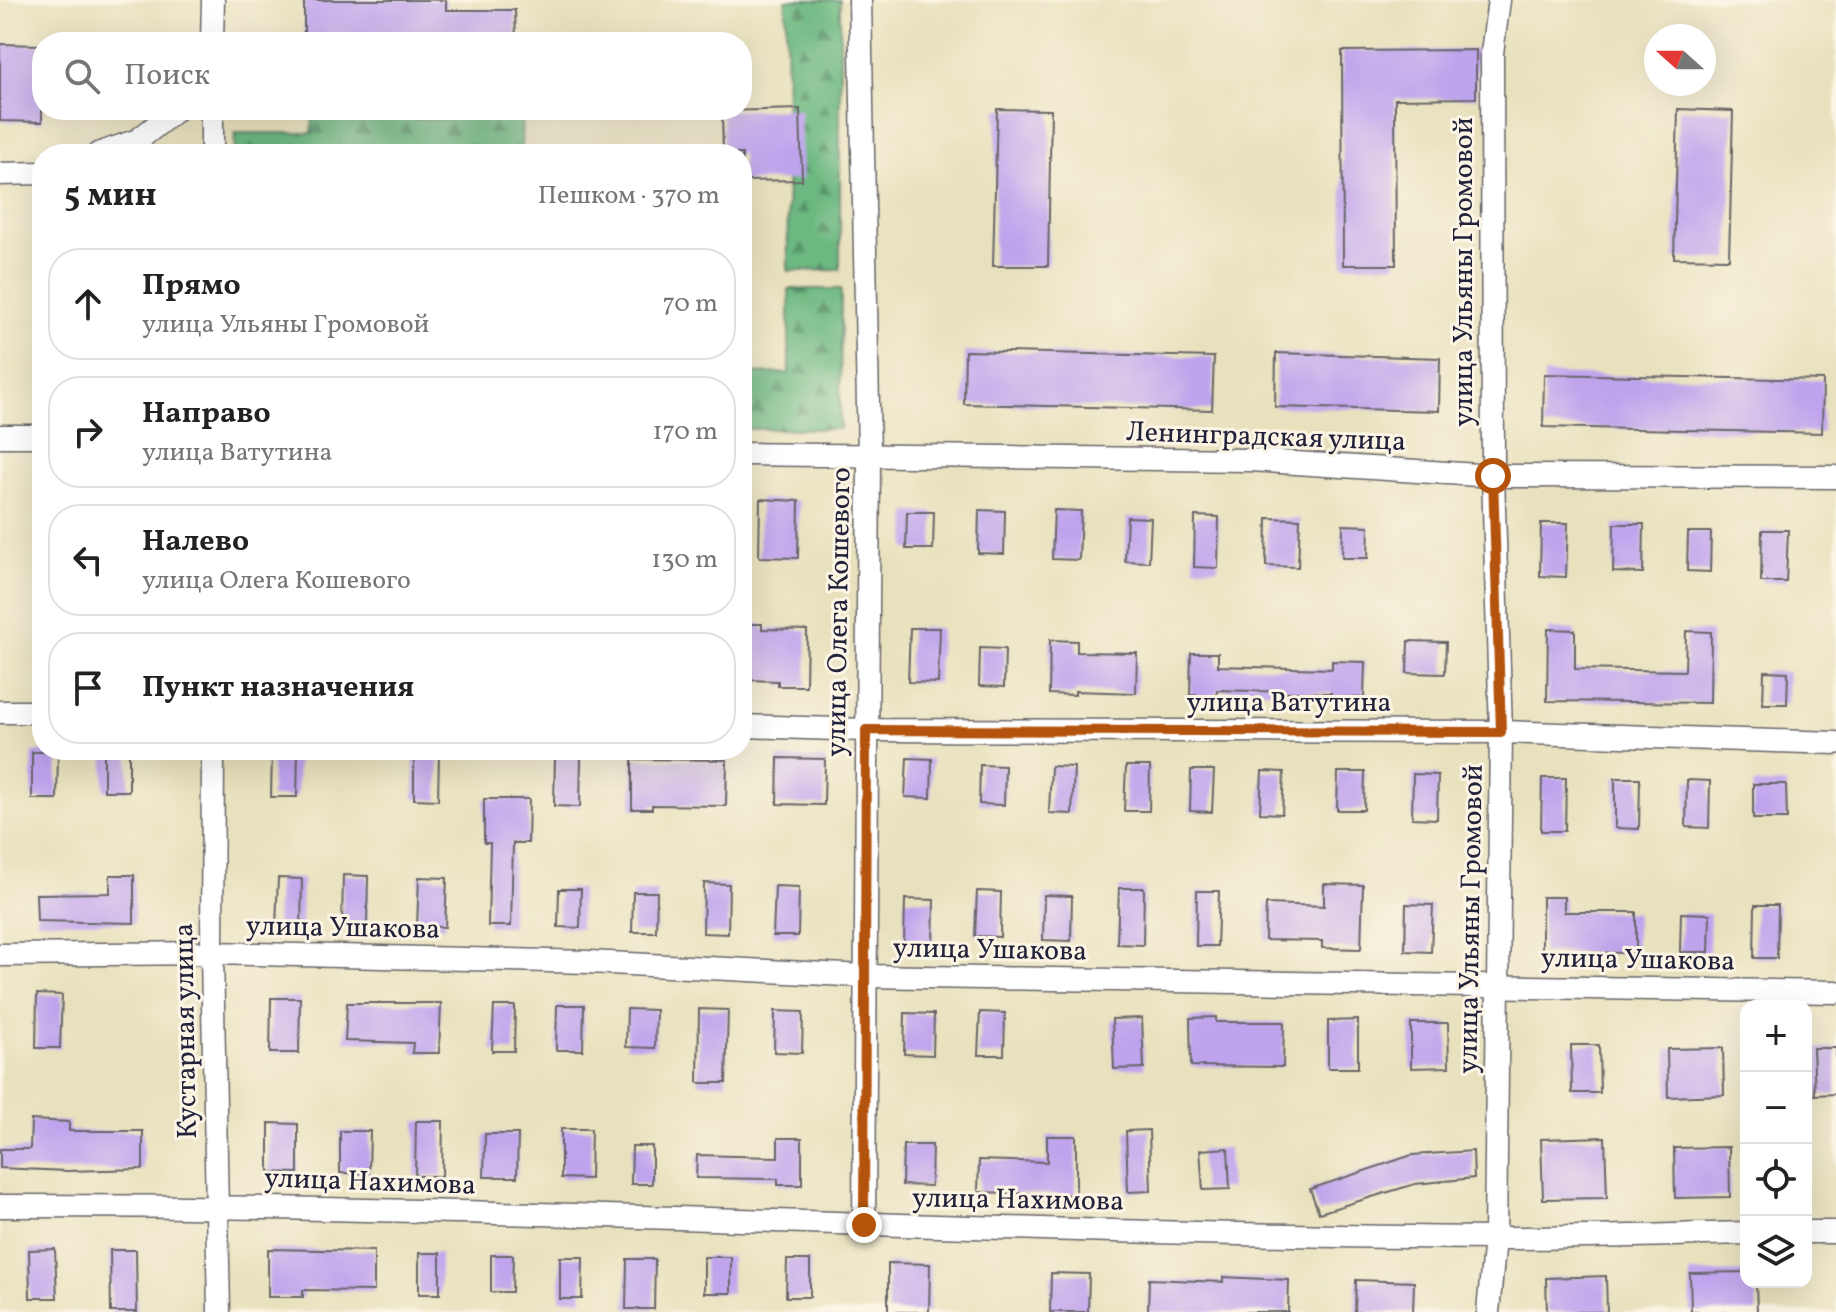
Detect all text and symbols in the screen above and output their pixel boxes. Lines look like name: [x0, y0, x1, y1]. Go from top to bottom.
north arrow: [1644, 24, 1716, 96]
search box: [32, 32, 752, 120]
icon: search: [60, 54, 104, 98]
text: Поиск: [124, 55, 210, 97]
street label: улица Ульяны Громовой: [1445, 117, 1484, 427]
text: 5 мин: [64, 173, 157, 220]
text: Пешком · 370 m: [538, 178, 720, 214]
text: Прямо: [142, 265, 241, 307]
icon: ahead: [66, 282, 110, 326]
text: 70 m: [663, 286, 718, 322]
text: улица Ульяны Громовой: [142, 307, 429, 343]
text: Направо: [142, 393, 271, 435]
icon: right: [66, 410, 110, 454]
street label: Ленинградская улица: [1125, 413, 1407, 462]
text: 170 m: [653, 414, 718, 450]
text: улица Ватутина: [142, 435, 332, 471]
route start: [1475, 458, 1511, 494]
street label: улица Олега Кошевого: [817, 467, 862, 757]
text: Налево: [142, 521, 249, 563]
icon: left: [66, 538, 110, 582]
text: 130 m: [651, 542, 718, 578]
text: улица Олега Кошевого: [142, 563, 411, 599]
icon: arrive: [66, 666, 110, 710]
text: Пункт назначения: [142, 667, 414, 709]
street label: улица Ватутина: [1186, 684, 1392, 723]
street label: улица Ульяны Громовой: [1449, 764, 1494, 1074]
street label: улица Ушакова: [245, 907, 441, 950]
street label: Кустарная улица: [165, 923, 208, 1139]
street label: улица Ушакова: [892, 929, 1088, 972]
street label: улица Ушакова: [1540, 939, 1736, 982]
map controls: [1740, 1000, 1812, 1288]
button: +: [1740, 1000, 1812, 1072]
button: −: [1740, 1072, 1812, 1144]
button: locate: [1740, 1144, 1812, 1216]
street label: улица Нахимова: [263, 1159, 477, 1206]
street label: улица Нахимова: [912, 1179, 1124, 1222]
route end: [846, 1207, 882, 1243]
button: layers: [1740, 1216, 1812, 1288]

